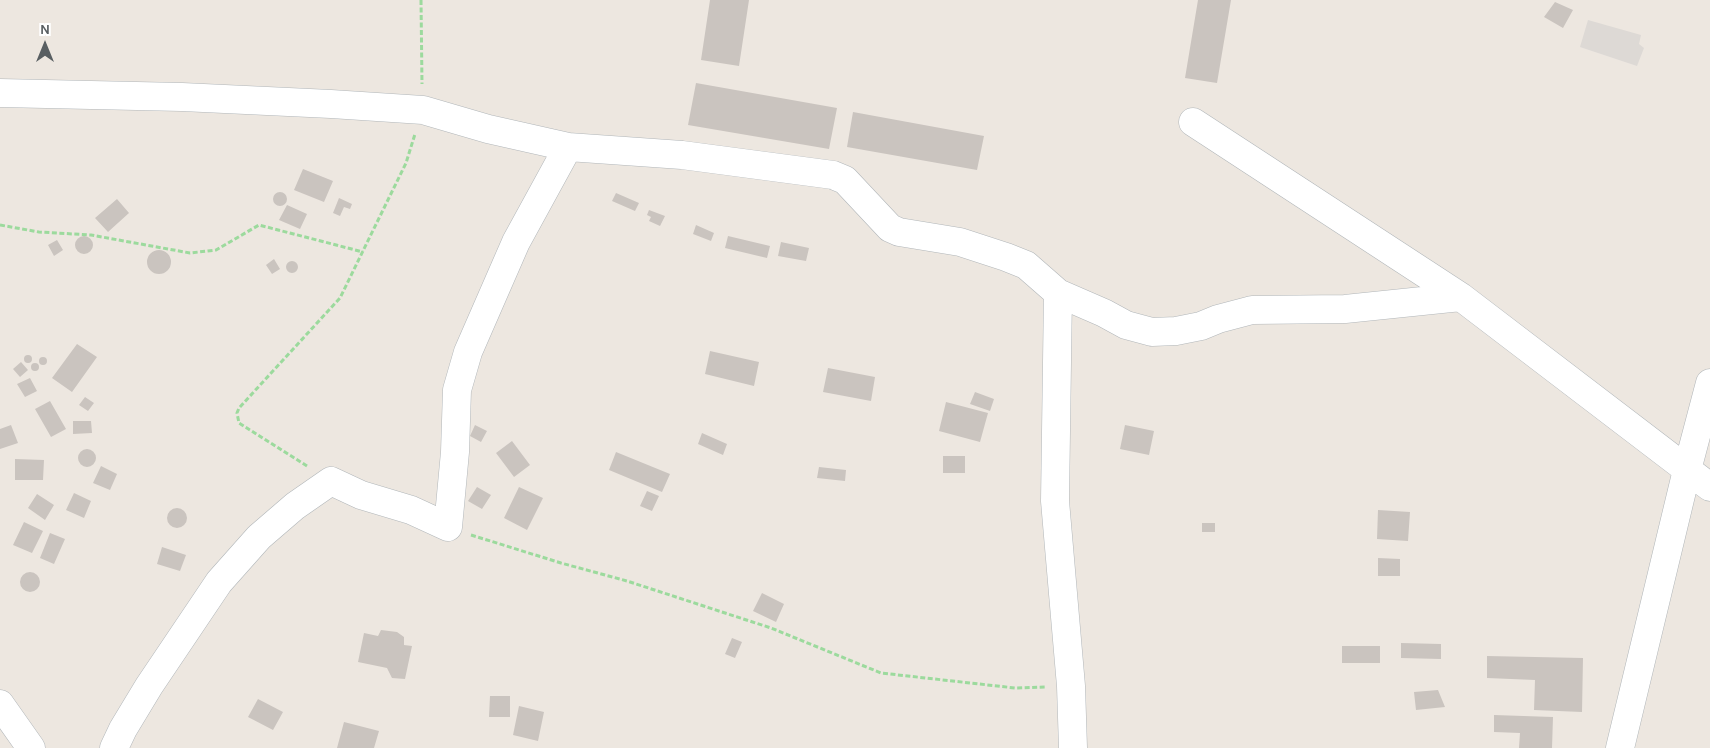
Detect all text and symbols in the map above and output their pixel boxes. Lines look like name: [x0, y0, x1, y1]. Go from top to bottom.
north arrow: [20, 20, 70, 70]
text: N: [40, 21, 50, 38]

